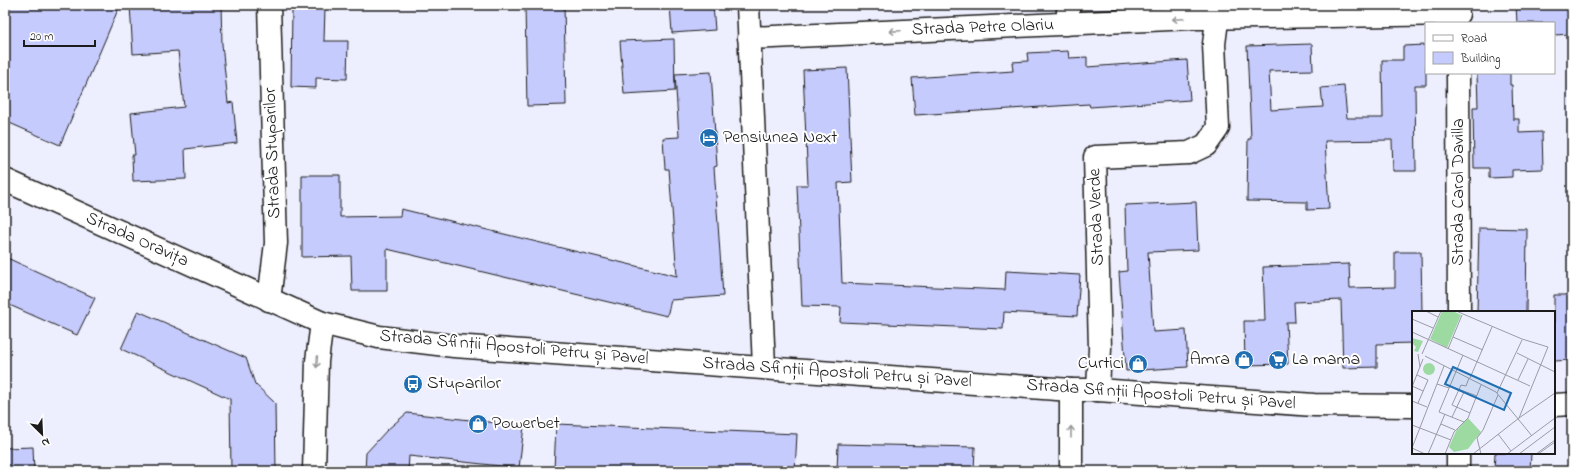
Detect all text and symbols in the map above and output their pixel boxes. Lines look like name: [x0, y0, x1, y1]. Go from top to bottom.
street label: Strada Petre Olariu: [911, 13, 1055, 43]
one-way arrow: [1172, 15, 1185, 23]
scale bar: [24, 22, 95, 48]
legend: [1425, 22, 1555, 74]
text: 20 m: [30, 28, 53, 46]
one-way arrow: [889, 28, 902, 35]
text: Road: [1461, 30, 1487, 48]
text: Building: [1460, 50, 1500, 69]
street label: Strada Stuparilor: [258, 86, 288, 219]
street label: Strada Carol Davilla: [1446, 118, 1472, 266]
place label: Pensiunea Next: [723, 125, 837, 151]
hotel icon: Pensiunea Next: [698, 127, 720, 149]
street label: Strada Verde: [1082, 167, 1112, 266]
street label: Strada Oravița: [81, 206, 193, 274]
inset map: [1412, 311, 1555, 454]
street label: Strada Sfinții Apostoli Petru și Pavel: [379, 323, 649, 373]
place label: Amra: [1190, 347, 1230, 373]
place label: La mama: [1292, 347, 1360, 373]
shop icon: Amra: [1233, 349, 1255, 371]
supermarket icon: La mama: [1267, 349, 1289, 371]
street label: Strada Sfinții Apostoli Petru și Pavel: [702, 351, 972, 395]
place label: Curtici: [1078, 351, 1124, 377]
shop icon: Curtici: [1127, 353, 1149, 375]
one-way arrow: [314, 355, 321, 368]
place label: Stuparilor: [427, 371, 502, 397]
bus stop icon: Stuparilor: [402, 373, 424, 395]
street label: Strada Sfinții Apostoli Petru și Pavel: [1026, 373, 1296, 417]
place label: Powerbet: [492, 411, 560, 437]
shop icon: Powerbet: [467, 413, 489, 435]
north arrow: [22, 414, 62, 454]
one-way arrow: [1067, 426, 1075, 439]
text: N: [39, 433, 52, 451]

